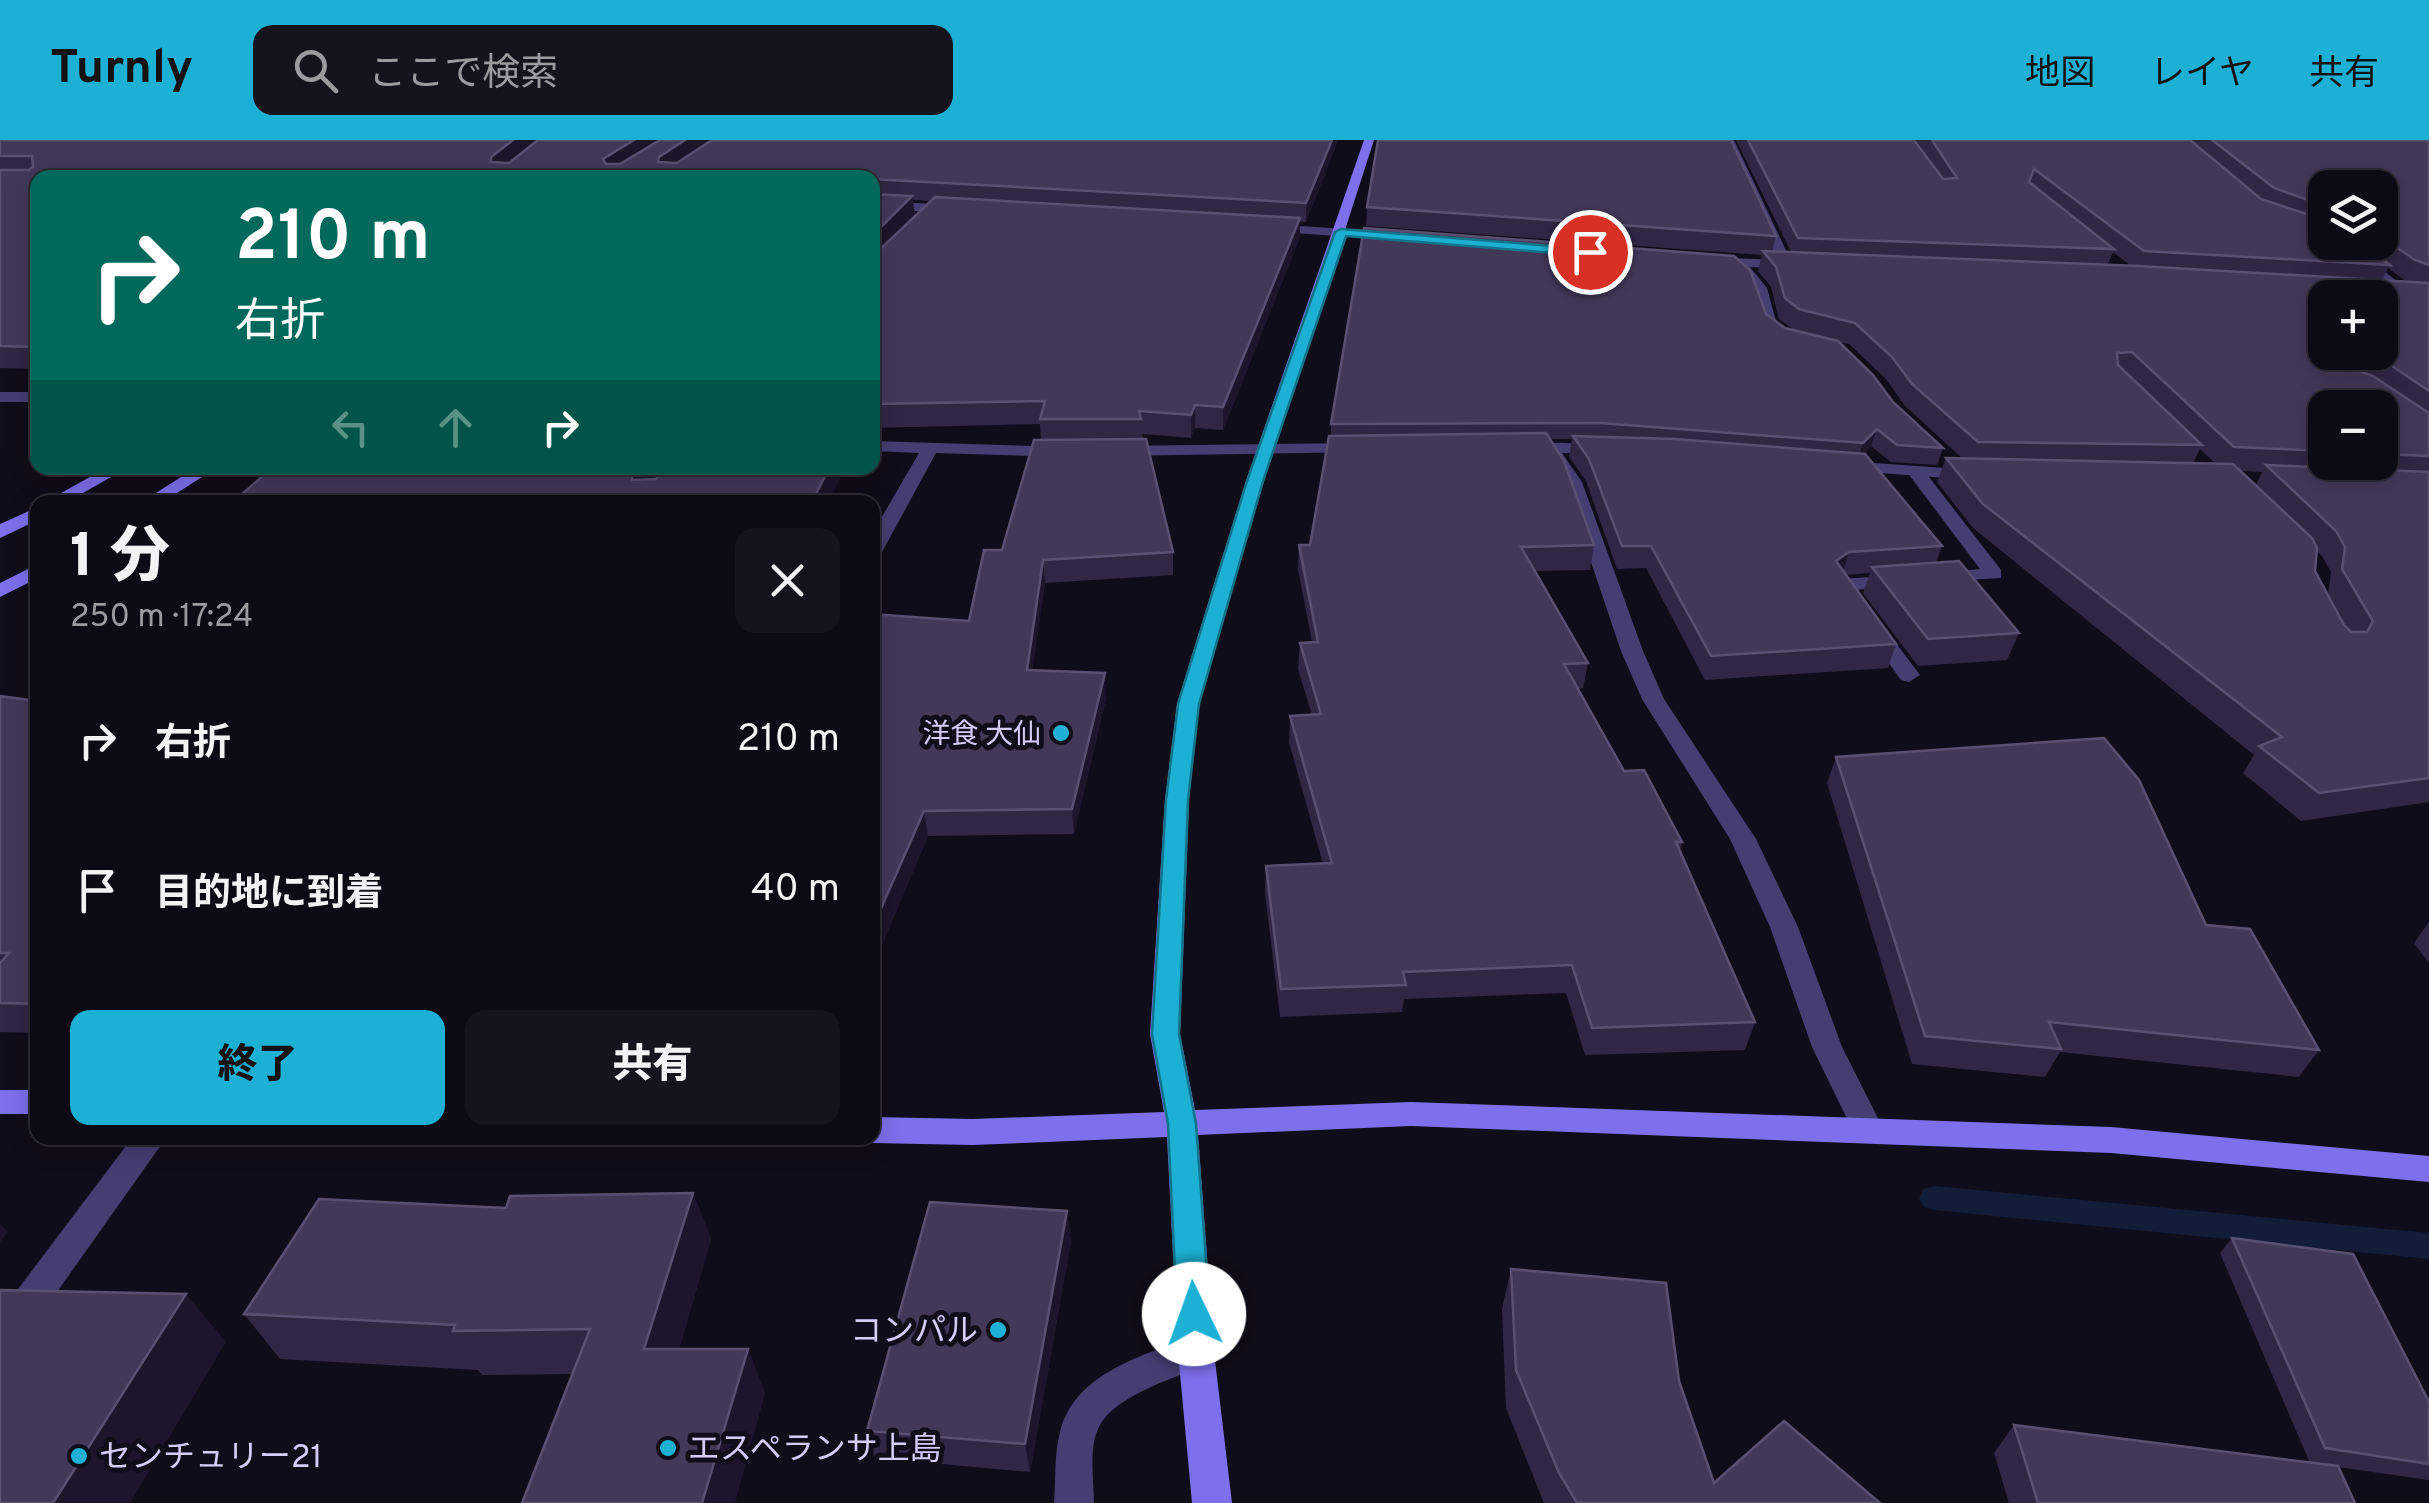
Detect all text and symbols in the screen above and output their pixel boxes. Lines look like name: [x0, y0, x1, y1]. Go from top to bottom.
search box: [253, 25, 953, 115]
text: Turnly: [50, 40, 193, 100]
icon: search: [288, 43, 343, 98]
text: ここで検索: [368, 51, 558, 100]
text: 地図: [2025, 53, 2095, 97]
text: レイヤ: [2150, 53, 2254, 97]
text: 共有: [2309, 53, 2379, 97]
map controls: [2308, 170, 2398, 480]
button: layers: [2308, 170, 2398, 260]
text: 210 m: [235, 196, 431, 285]
icon: right: [70, 210, 200, 340]
pin: [1548, 210, 1633, 295]
icon: arrive: [1563, 225, 1618, 280]
button: +: [2308, 280, 2398, 370]
text: 右折: [235, 295, 325, 352]
button: −: [2308, 390, 2398, 480]
icon: left: [323, 400, 378, 455]
icon: ahead: [428, 400, 483, 455]
icon: right: [533, 400, 588, 455]
text: 1 分: [70, 522, 170, 598]
button: close: [735, 528, 840, 633]
text: 250 m · 17:24: [70, 598, 253, 638]
icon: right: [70, 713, 125, 768]
text: 210 m: [737, 716, 840, 765]
place label: 洋食 大仙: [922, 718, 1041, 754]
text: 右折: [155, 721, 231, 770]
marker: 洋食 大仙: [1050, 722, 1072, 744]
icon: arrive: [70, 863, 125, 918]
text: 40 m: [751, 866, 840, 915]
text: 目的地に到着: [155, 871, 383, 920]
button: 終了: [70, 1010, 445, 1125]
button: 共有: [465, 1010, 840, 1125]
position arrow: [1142, 1262, 1246, 1366]
place label: コンパル: [850, 1313, 978, 1353]
marker: コンパル: [987, 1319, 1009, 1341]
place label: エスペランサ上島: [688, 1431, 942, 1471]
marker: エスペランサ上島: [657, 1437, 679, 1459]
place label: センチュリー21: [99, 1439, 323, 1479]
marker: センチュリー21: [68, 1445, 90, 1467]

